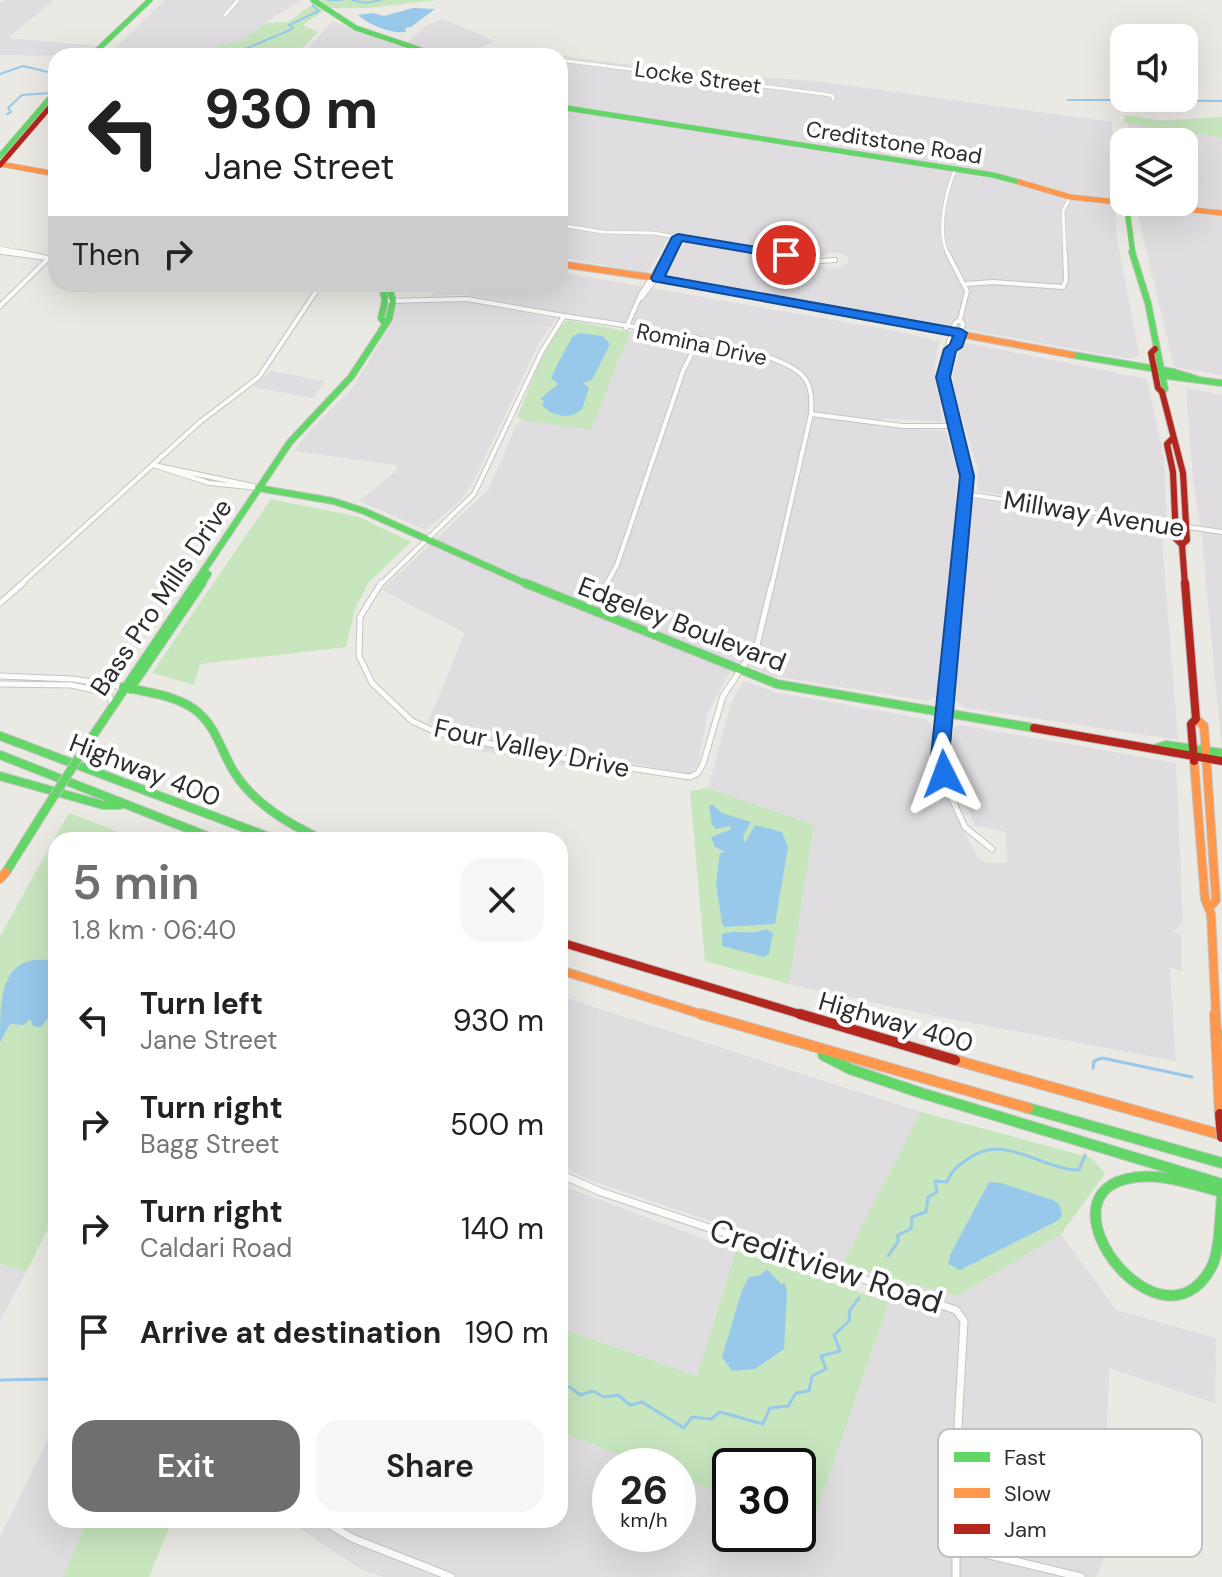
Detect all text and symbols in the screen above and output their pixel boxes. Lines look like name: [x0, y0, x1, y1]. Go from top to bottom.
map controls: [1110, 24, 1198, 216]
button: sound: [1110, 24, 1198, 112]
street label: Locke Street: [633, 54, 763, 101]
text: 930 m: [204, 72, 378, 145]
icon: left: [72, 80, 176, 184]
street label: Creditstone Road: [804, 114, 984, 171]
button: layers: [1110, 128, 1198, 216]
text: Jane Street: [204, 143, 394, 190]
pin: [752, 221, 820, 289]
icon: right: [156, 232, 200, 276]
icon: arrive: [764, 233, 808, 277]
text: Then: [72, 235, 140, 274]
street label: Romina Drive: [634, 316, 770, 372]
street label: Millway Avenue: [1001, 483, 1187, 545]
street label: Bass Pro Mills Drive: [82, 492, 240, 702]
street label: Edgeley Boulevard: [573, 569, 791, 679]
street label: Four Valley Drive: [431, 711, 633, 785]
street label: Highway 400: [65, 726, 225, 814]
position arrow: [902, 732, 986, 816]
text: 5 min: [72, 851, 200, 914]
button: close: [460, 858, 544, 942]
text: 1.8 km · 06:40: [72, 913, 236, 947]
text: Turn left: [140, 984, 263, 1023]
street label: Highway 400: [815, 984, 977, 1060]
icon: left: [72, 998, 116, 1042]
text: 930 m: [453, 1001, 544, 1040]
text: Jane Street: [140, 1023, 277, 1057]
text: Turn right: [140, 1088, 283, 1127]
icon: right: [72, 1102, 116, 1146]
text: 500 m: [450, 1105, 544, 1144]
text: Bagg Street: [140, 1127, 279, 1161]
text: Turn right: [140, 1192, 283, 1231]
icon: right: [72, 1206, 116, 1250]
text: 140 m: [461, 1209, 544, 1248]
street label: Creditview Road: [704, 1209, 948, 1323]
text: Caldari Road: [140, 1231, 292, 1265]
icon: arrive: [72, 1310, 116, 1354]
text: Arrive at destination: [140, 1313, 441, 1352]
text: 190 m: [465, 1313, 549, 1352]
button: Exit: [72, 1420, 300, 1512]
button: Share: [316, 1420, 544, 1512]
legend: [938, 1429, 1202, 1557]
text: Fast: [1004, 1443, 1046, 1472]
speed limit sign: 30: [712, 1448, 816, 1552]
text: 26: [620, 1464, 668, 1516]
text: Slow: [1004, 1479, 1051, 1508]
text: km/h: [620, 1507, 668, 1533]
text: Jam: [1004, 1515, 1047, 1544]

